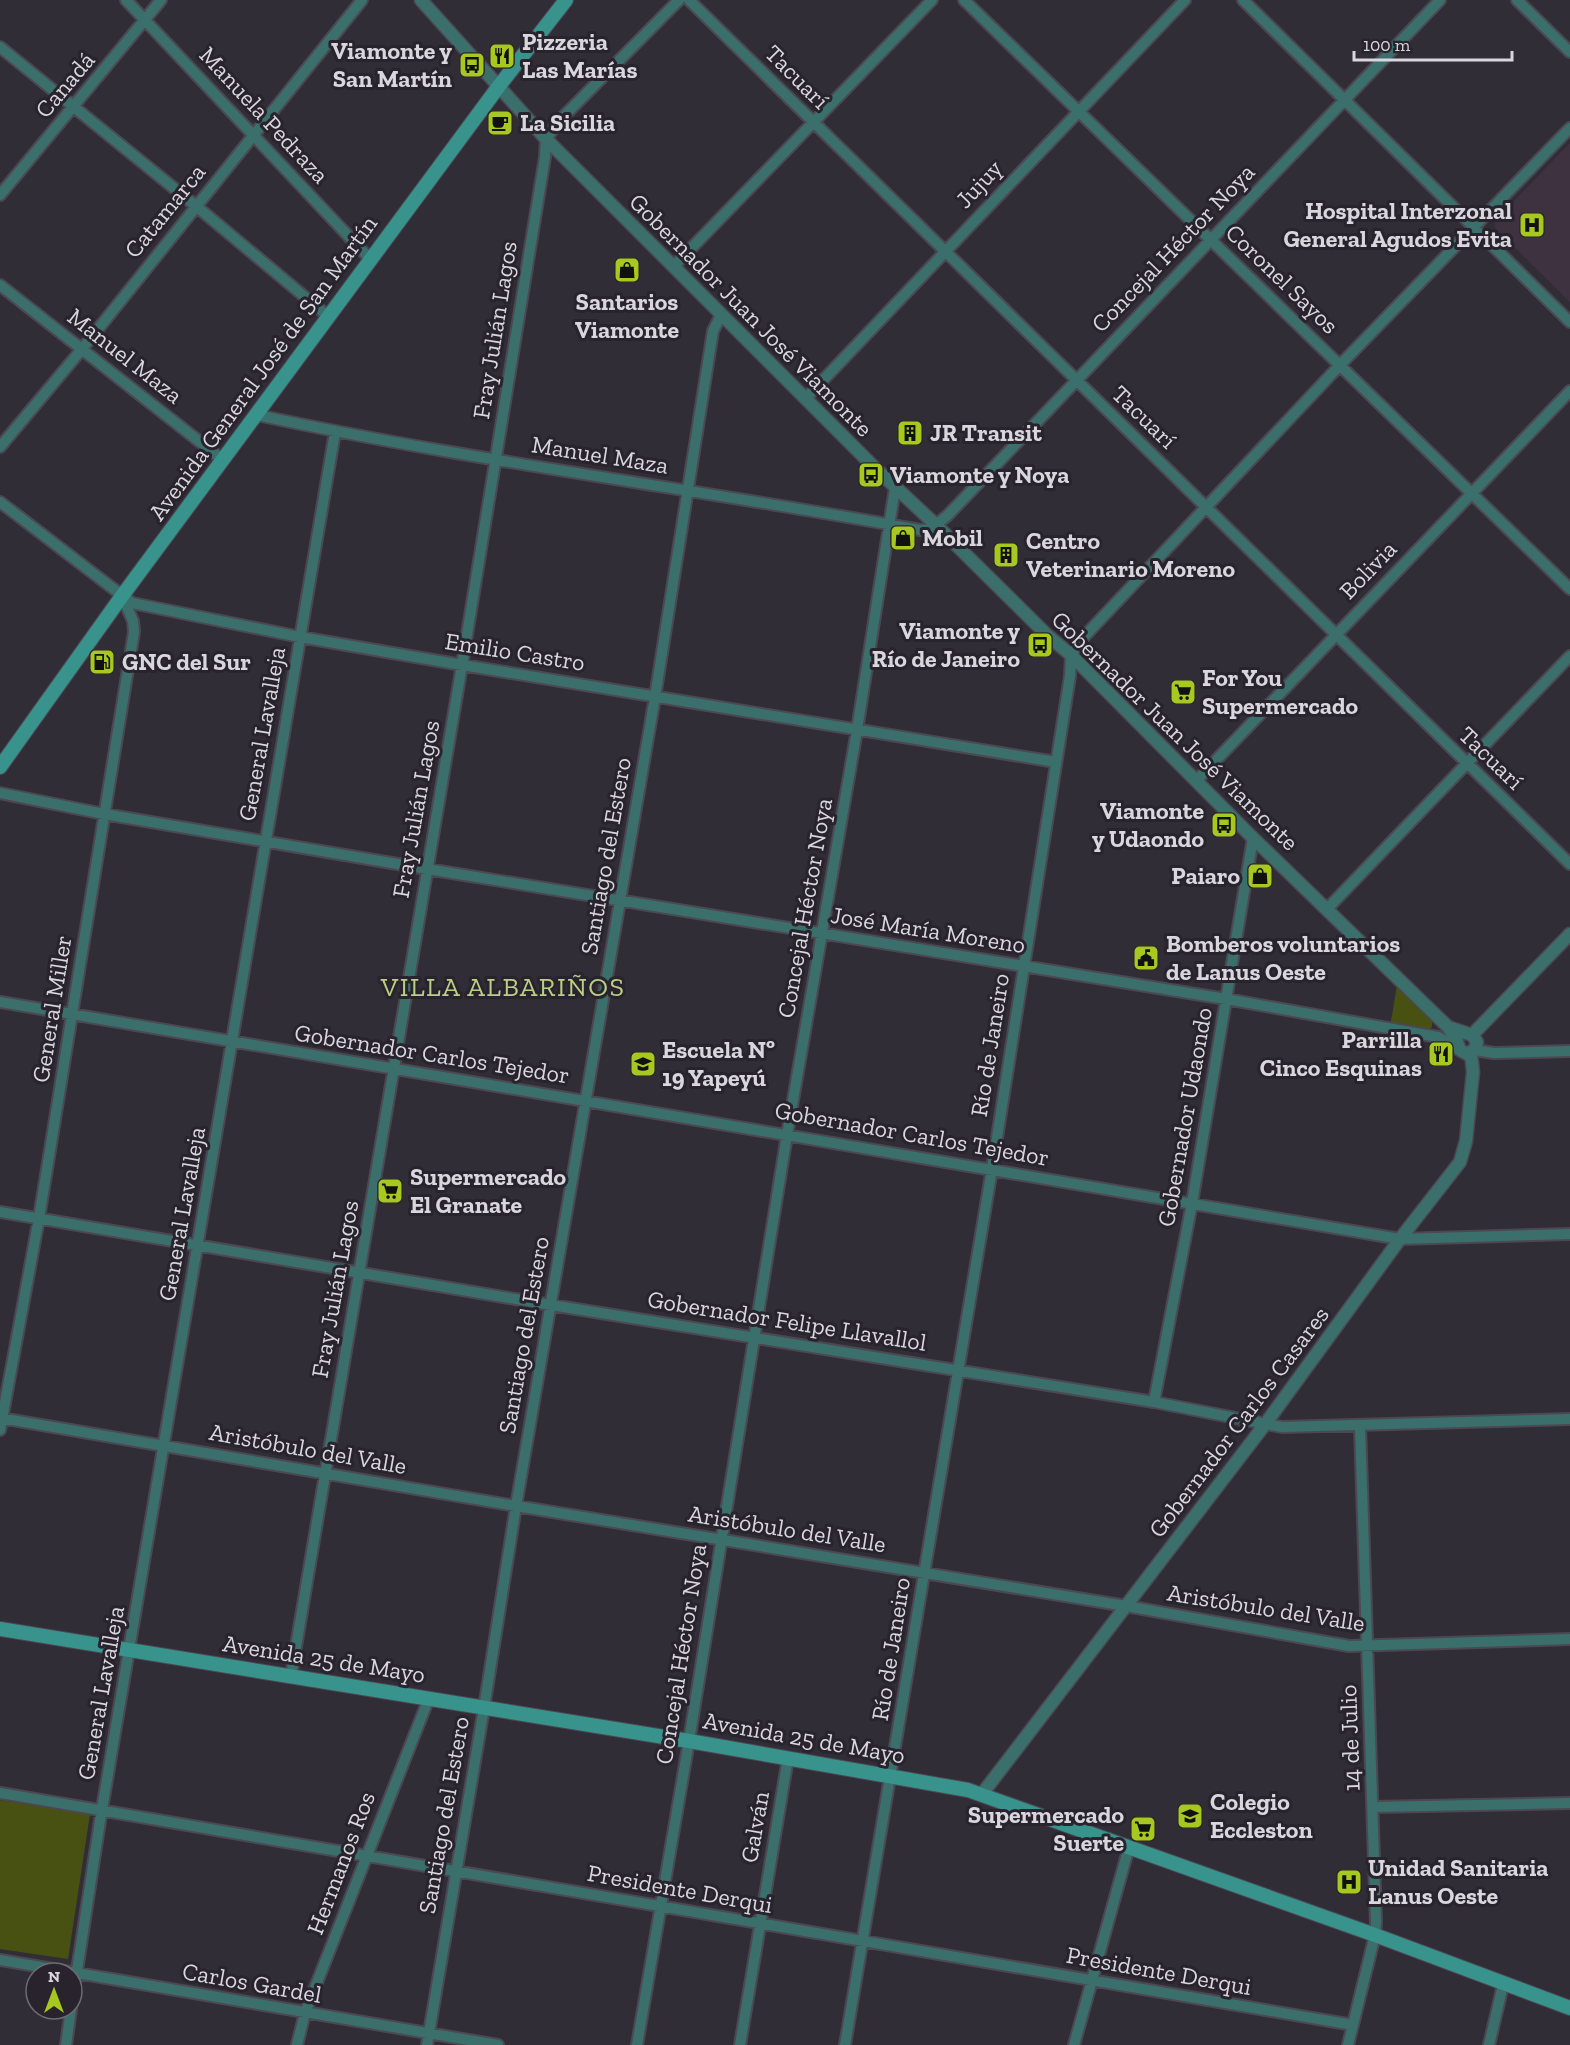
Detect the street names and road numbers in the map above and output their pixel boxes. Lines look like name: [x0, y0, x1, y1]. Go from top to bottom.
street label: Tacuarí: [759, 39, 836, 115]
street label: Manuela Pedraza: [194, 40, 335, 189]
street label: Canadá: [29, 45, 101, 124]
street label: Jujuy: [949, 153, 1009, 214]
street label: Catamarca: [118, 157, 212, 264]
street label: Concejal Héctor Noya: [1085, 157, 1261, 338]
street label: Gobernador Juan José Viamonte: [624, 187, 879, 442]
street label: Avenida General José de San Martín: [142, 210, 383, 526]
street label: Coronel Sayos: [1220, 218, 1345, 340]
street label: Fray Julián Lagos: [466, 239, 523, 421]
street label: Manuel Maza: [62, 302, 189, 410]
street label: Tacuarí: [1106, 379, 1183, 455]
street label: Manuel Maza: [530, 429, 671, 480]
street label: Bolivia: [1333, 534, 1403, 605]
street label: Gobernador Juan José Viamonte: [1046, 605, 1305, 856]
street label: Emilio Castro: [443, 626, 587, 677]
street label: General Lavalleja: [232, 644, 291, 823]
street label: Fray Julián Lagos: [386, 718, 445, 900]
street label: Tacuarí: [1453, 720, 1530, 796]
street label: Santiago del Estero: [574, 755, 637, 957]
street label: Concejal Héctor Noya: [771, 795, 838, 1020]
street label: José María Moreno: [829, 900, 1027, 959]
street label: General Miller: [26, 933, 77, 1084]
street label: Río de Janeiro: [964, 971, 1015, 1119]
street label: Gobernador Udaondo: [1151, 1005, 1218, 1229]
street label: Gobernador Carlos Tejedor: [293, 1017, 572, 1090]
street label: Gobernador Carlos Tejedor: [773, 1095, 1051, 1172]
street label: General Lavalleja: [152, 1124, 211, 1303]
street label: Fray Julián Lagos: [305, 1198, 364, 1380]
street label: Santiago del Estero: [492, 1234, 555, 1436]
street label: Gobernador Felipe Llavallol: [645, 1284, 929, 1357]
street label: Gobernador Carlos Casares: [1142, 1300, 1335, 1543]
street label: Aristóbulo del Valle: [207, 1417, 409, 1480]
street label: Aristóbulo del Valle: [686, 1499, 888, 1558]
street label: Concejal Héctor Noya: [649, 1541, 712, 1766]
street label: Río de Janeiro: [865, 1575, 916, 1723]
street label: Aristóbulo del Valle: [1165, 1578, 1367, 1637]
street label: General Lavalleja: [71, 1603, 130, 1782]
street label: Avenida 25 de Mayo: [221, 1628, 427, 1689]
street label: 14 de Julio: [1333, 1684, 1366, 1792]
street label: Avenida 25 de Mayo: [701, 1705, 907, 1770]
street label: Santiago del Estero: [412, 1714, 475, 1916]
street label: Hermanos Ros: [300, 1787, 381, 1938]
street label: Galván: [734, 1789, 775, 1865]
street label: Presidente Derqui: [585, 1858, 775, 1919]
street label: Presidente Derqui: [1064, 1940, 1254, 2001]
street label: Carlos Gardel: [180, 1956, 324, 2009]

